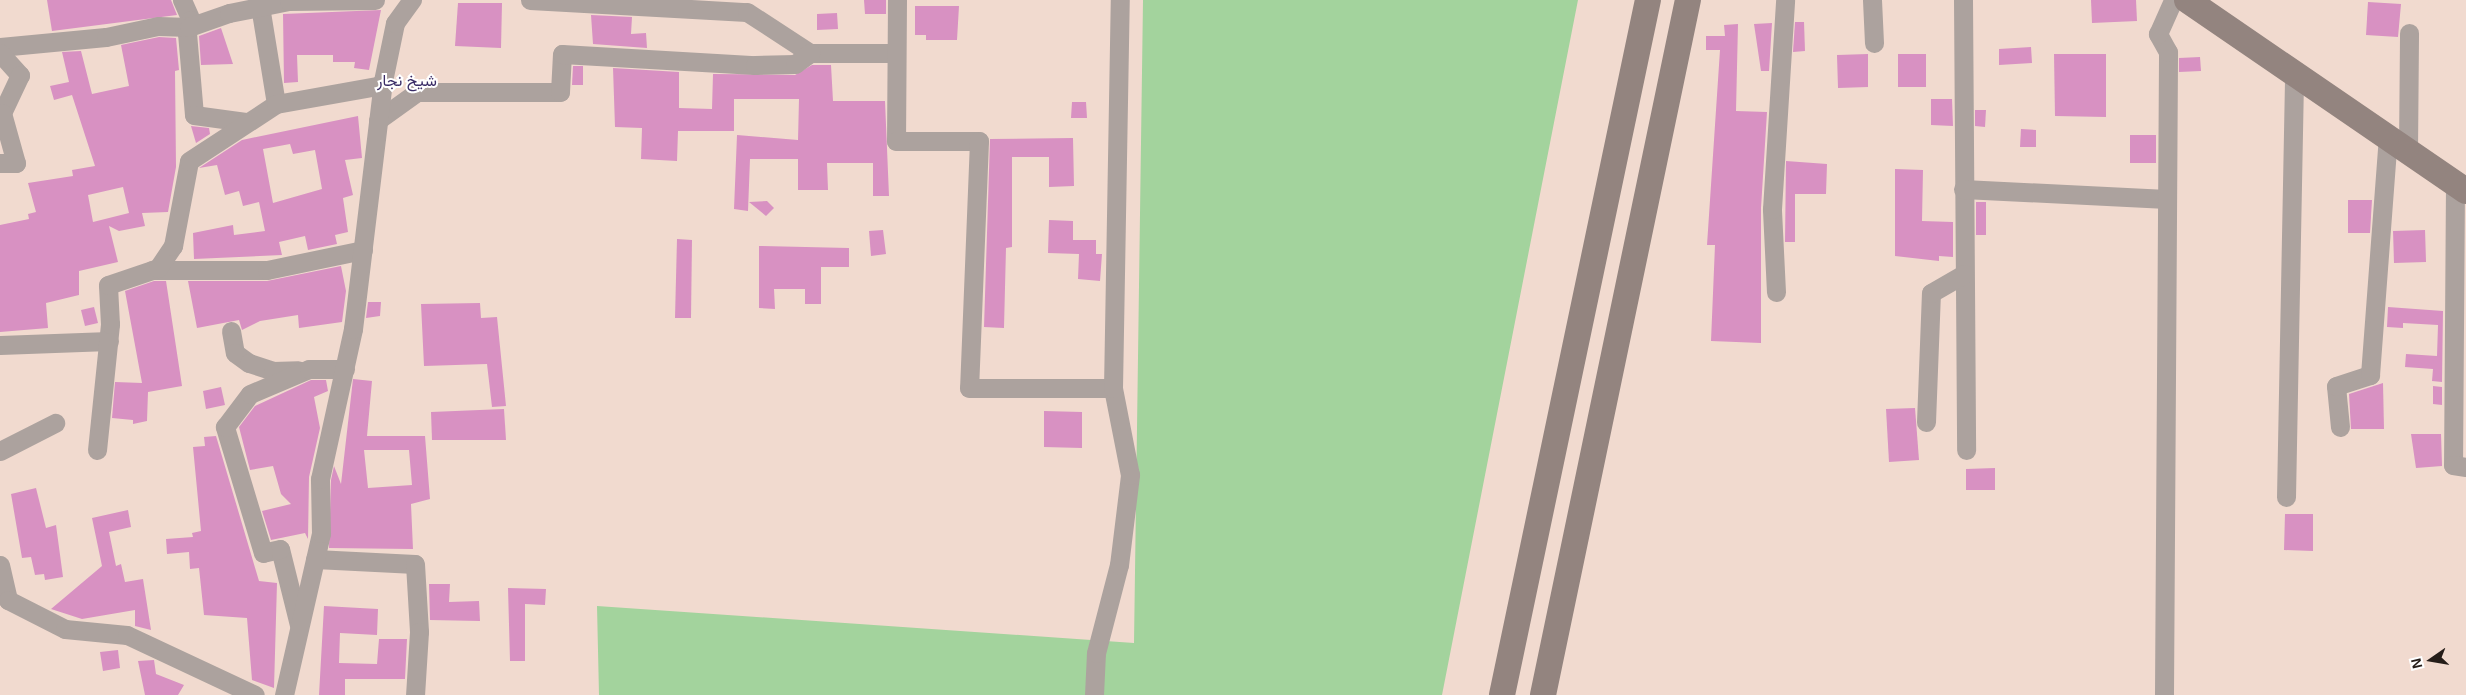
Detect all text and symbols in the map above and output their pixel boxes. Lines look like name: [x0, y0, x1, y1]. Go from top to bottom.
district label: شيخ نجار: [377, 71, 437, 91]
north arrow: [2406, 635, 2456, 685]
text: N: [2407, 657, 2425, 670]

